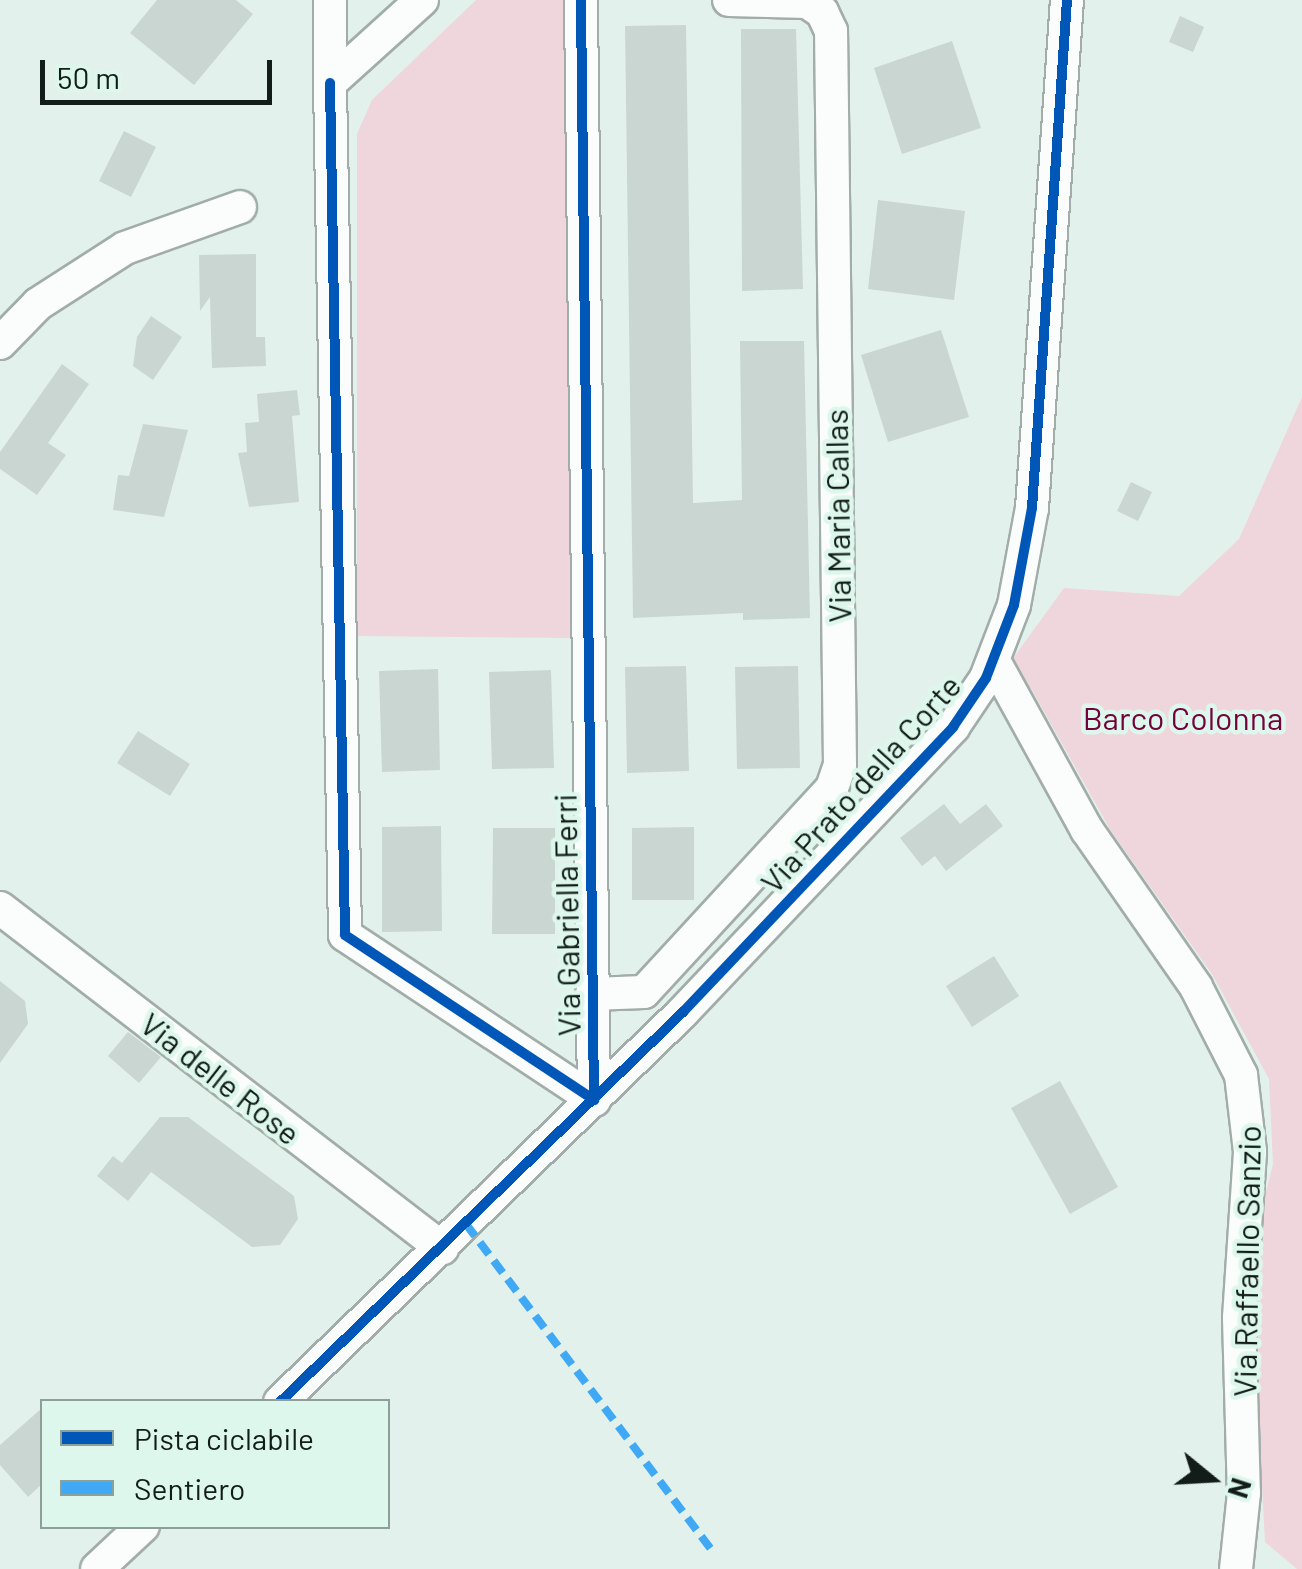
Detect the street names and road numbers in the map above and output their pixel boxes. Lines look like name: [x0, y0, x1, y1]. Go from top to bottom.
street label: Via Maria Callas: [816, 409, 858, 623]
street label: Via Prato della Corte: [752, 666, 968, 900]
street label: Via Gabriella Ferri: [545, 793, 587, 1037]
street label: Via delle Rose: [134, 1004, 308, 1152]
street label: Via Raffaello Sanzio: [1224, 1125, 1268, 1397]

